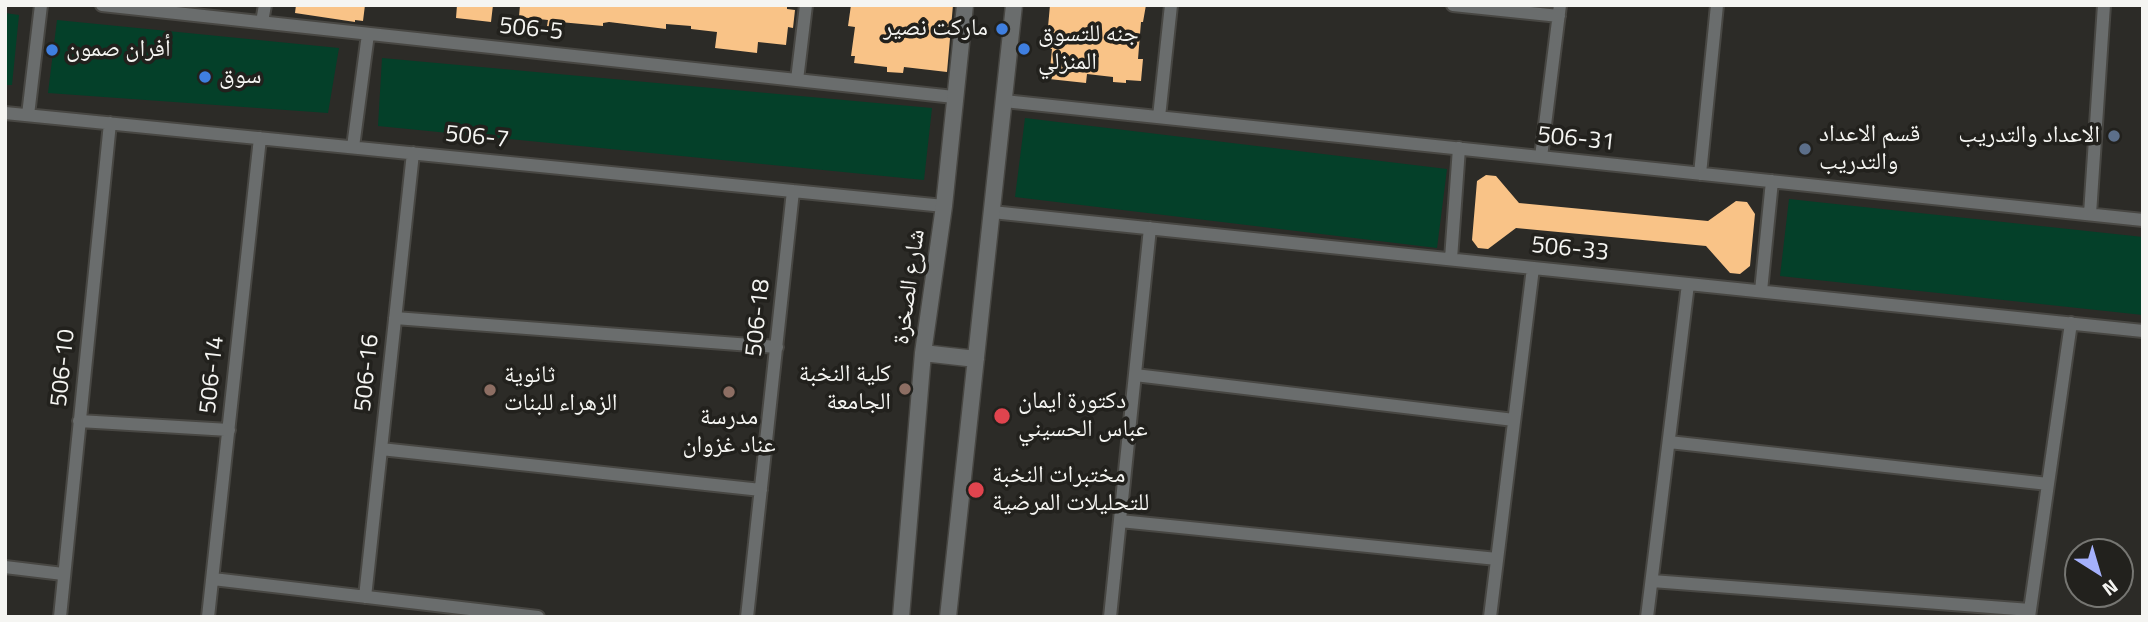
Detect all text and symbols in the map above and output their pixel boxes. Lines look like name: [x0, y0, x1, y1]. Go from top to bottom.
street label: 506-5: [498, 12, 564, 48]
place label: ماركت نصير: [883, 15, 988, 43]
marker: ماركت نصير: [994, 21, 1010, 37]
place label: جنه للتسوق المنزلي: [1038, 21, 1139, 77]
place label: أفران صمون: [66, 36, 171, 64]
marker: جنه للتسوق المنزلي: [1016, 41, 1032, 57]
marker: أفران صمون: [44, 42, 60, 58]
place label: سوق: [219, 63, 262, 91]
marker: سوق: [197, 69, 213, 85]
street label: 506-7: [444, 120, 510, 156]
place label: قسم الاعداد والتدريب: [1819, 121, 1920, 177]
street label: 506-31: [1536, 122, 1616, 158]
place label: الاعداد والتدريب: [1958, 122, 2100, 150]
marker: الاعداد والتدريب: [2106, 128, 2122, 144]
marker: قسم الاعداد والتدريب: [1797, 141, 1813, 157]
street label: شارع الصخرة: [888, 228, 932, 346]
street label: 506-33: [1530, 232, 1610, 268]
street label: 506-18: [741, 278, 777, 358]
street label: 506-10: [46, 328, 82, 408]
street label: 506-16: [350, 333, 386, 413]
street label: 506-14: [195, 335, 231, 415]
place label: كلية النخبة الجامعة: [799, 361, 891, 417]
place label: ثانوية الزهراء للبنات: [504, 362, 617, 418]
marker: كلية النخبة الجامعة: [897, 381, 913, 397]
marker: ثانوية الزهراء للبنات: [482, 382, 498, 398]
marker: مدرسة عناد غزوان: [721, 384, 737, 400]
place label: دكتورة ايمان عباس الحسيني: [1018, 388, 1148, 444]
place label: مدرسة عناد غزوان: [682, 404, 776, 460]
marker: دكتورة ايمان عباس الحسيني: [992, 406, 1012, 426]
place label: مختبرات النخبة للتحليلات المرضية: [992, 462, 1149, 518]
marker: مختبرات النخبة للتحليلات المرضية: [966, 480, 986, 500]
north arrow: [2064, 538, 2134, 608]
text: N: [2097, 573, 2125, 604]

